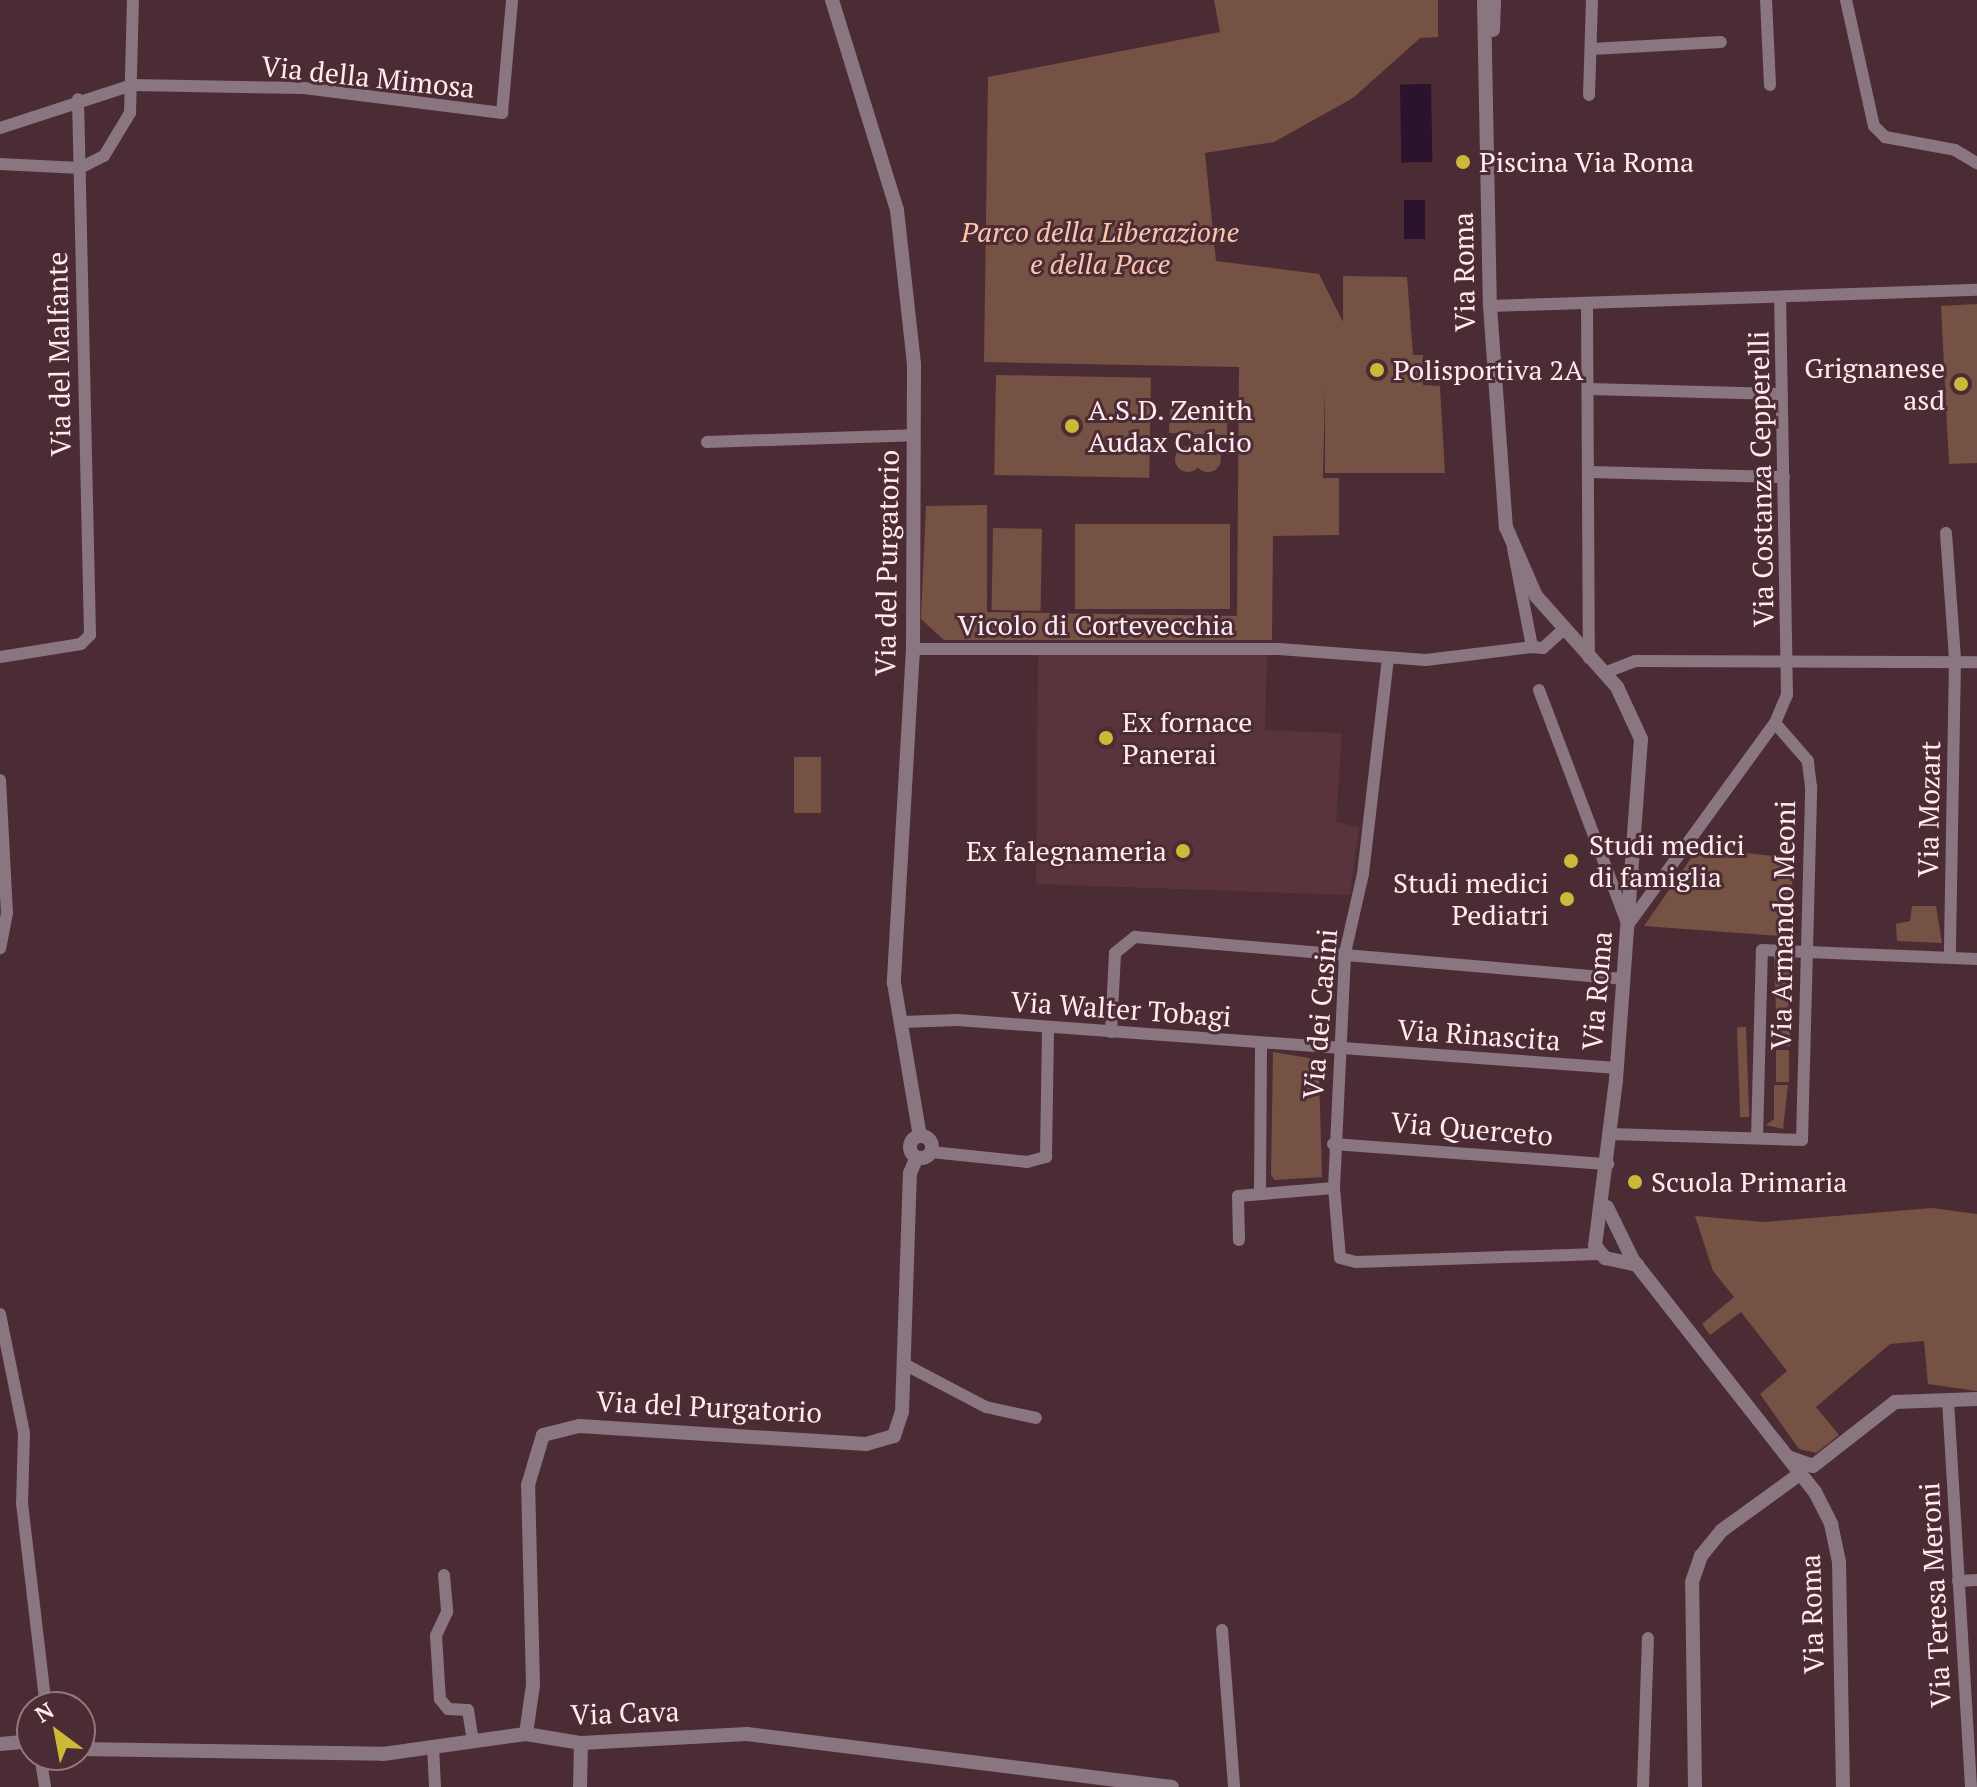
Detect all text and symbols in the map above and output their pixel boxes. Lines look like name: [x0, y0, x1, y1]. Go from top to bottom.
street label: Via della Mimosa: [260, 49, 476, 105]
place label: Piscina Via Roma: [1479, 145, 1695, 179]
marker: Piscina Via Roma: [1454, 153, 1472, 171]
street label: Via Roma: [1446, 212, 1482, 332]
park label: Parco della Liberazione e della Pace: [961, 215, 1239, 281]
street label: Via del Malfante: [40, 251, 78, 457]
street label: Via Costanza Cepperelli: [1742, 330, 1780, 628]
place label: Grignanese asd: [1804, 351, 1945, 417]
place label: Polisportiva 2A: [1393, 353, 1583, 387]
marker: Polisportiva 2A: [1368, 361, 1386, 379]
marker: Grignanese asd: [1952, 375, 1970, 393]
place label: A.S.D. Zenith Audax Calcio: [1088, 393, 1254, 459]
marker: A.S.D. Zenith Audax Calcio: [1063, 417, 1081, 435]
street label: Via del Purgatorio: [868, 450, 906, 676]
street label: Vicolo di Cortevecchia: [957, 608, 1235, 642]
place label: Ex fornace Panerai: [1122, 705, 1252, 771]
marker: Ex fornace Panerai: [1097, 729, 1115, 747]
street label: Via Mozart: [1911, 740, 1947, 878]
street label: Via Armando Meoni: [1764, 800, 1802, 1050]
place label: Studi medici di famiglia: [1589, 828, 1745, 894]
place label: Ex falegnameria: [966, 834, 1167, 868]
marker: Ex falegnameria: [1174, 842, 1192, 860]
marker: Studi medici di famiglia: [1560, 850, 1582, 872]
place label: Studi medici Pediatri: [1393, 866, 1549, 932]
marker: Studi medici Pediatri: [1556, 888, 1578, 910]
street label: Via dei Casini: [1296, 927, 1344, 1101]
street label: Via Roma: [1575, 930, 1619, 1052]
street label: Via Walter Tobagi: [1010, 985, 1232, 1033]
street label: Via Rinascita: [1396, 1013, 1562, 1057]
street label: Via Querceto: [1390, 1105, 1554, 1153]
place label: Scuola Primaria: [1651, 1165, 1847, 1199]
marker: Scuola Primaria: [1626, 1173, 1644, 1191]
street label: Via del Purgatorio: [595, 1384, 823, 1430]
street label: Via Teresa Meroni: [1912, 1481, 1958, 1709]
street label: Via Roma: [1793, 1554, 1831, 1674]
north arrow: [16, 1691, 96, 1771]
street label: Via Cava: [570, 1694, 680, 1732]
text: N: [29, 1695, 59, 1729]

